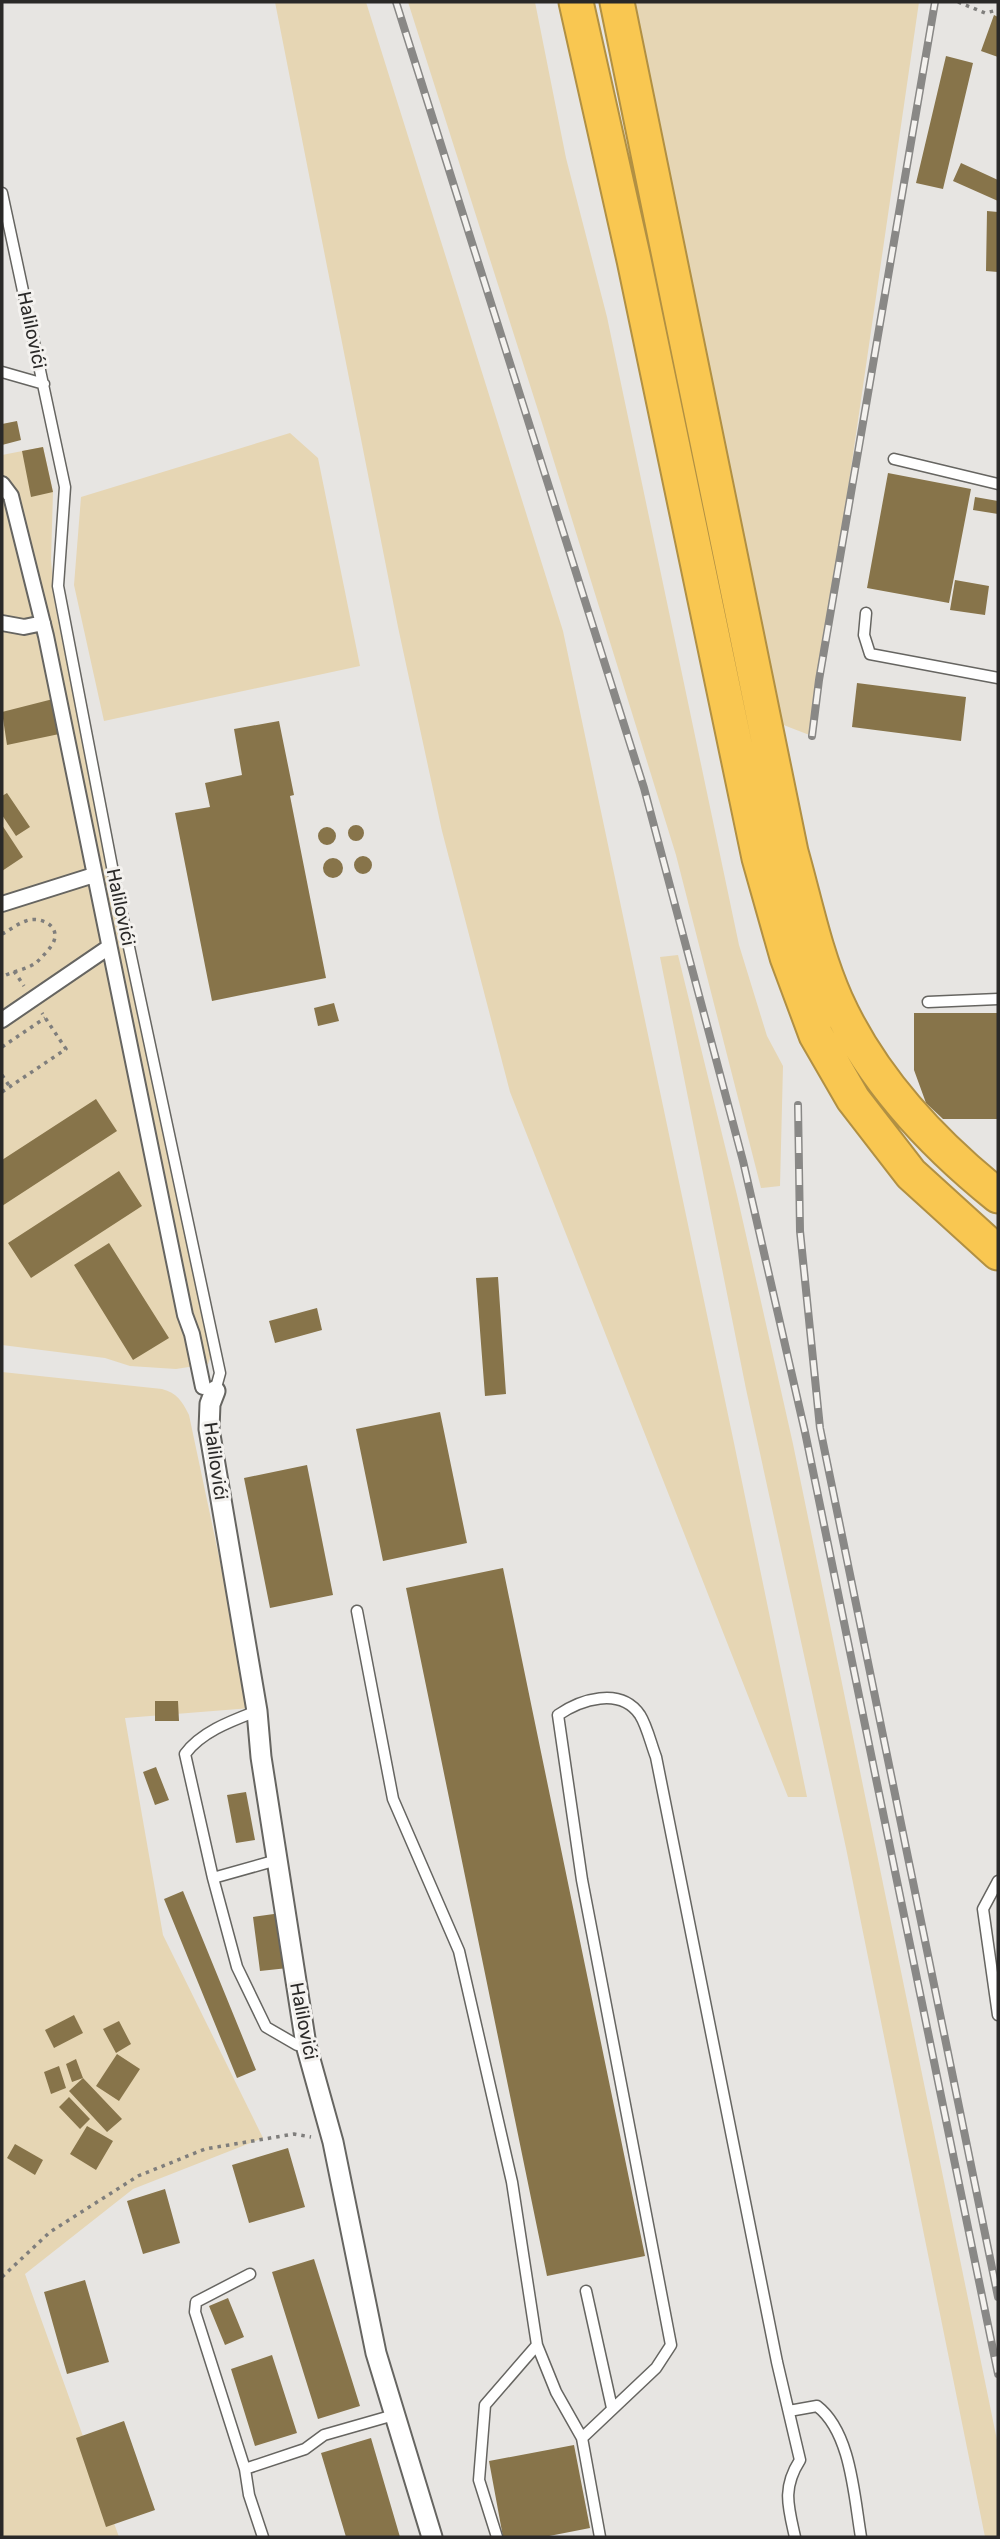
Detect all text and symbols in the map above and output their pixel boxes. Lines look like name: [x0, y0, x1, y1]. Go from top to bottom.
street label: Halilovići: [13, 289, 51, 371]
street label: Halilovići: [102, 866, 140, 948]
street label: Halilovići: [199, 1420, 233, 1502]
street label: Halilovići: [285, 1980, 323, 2062]

